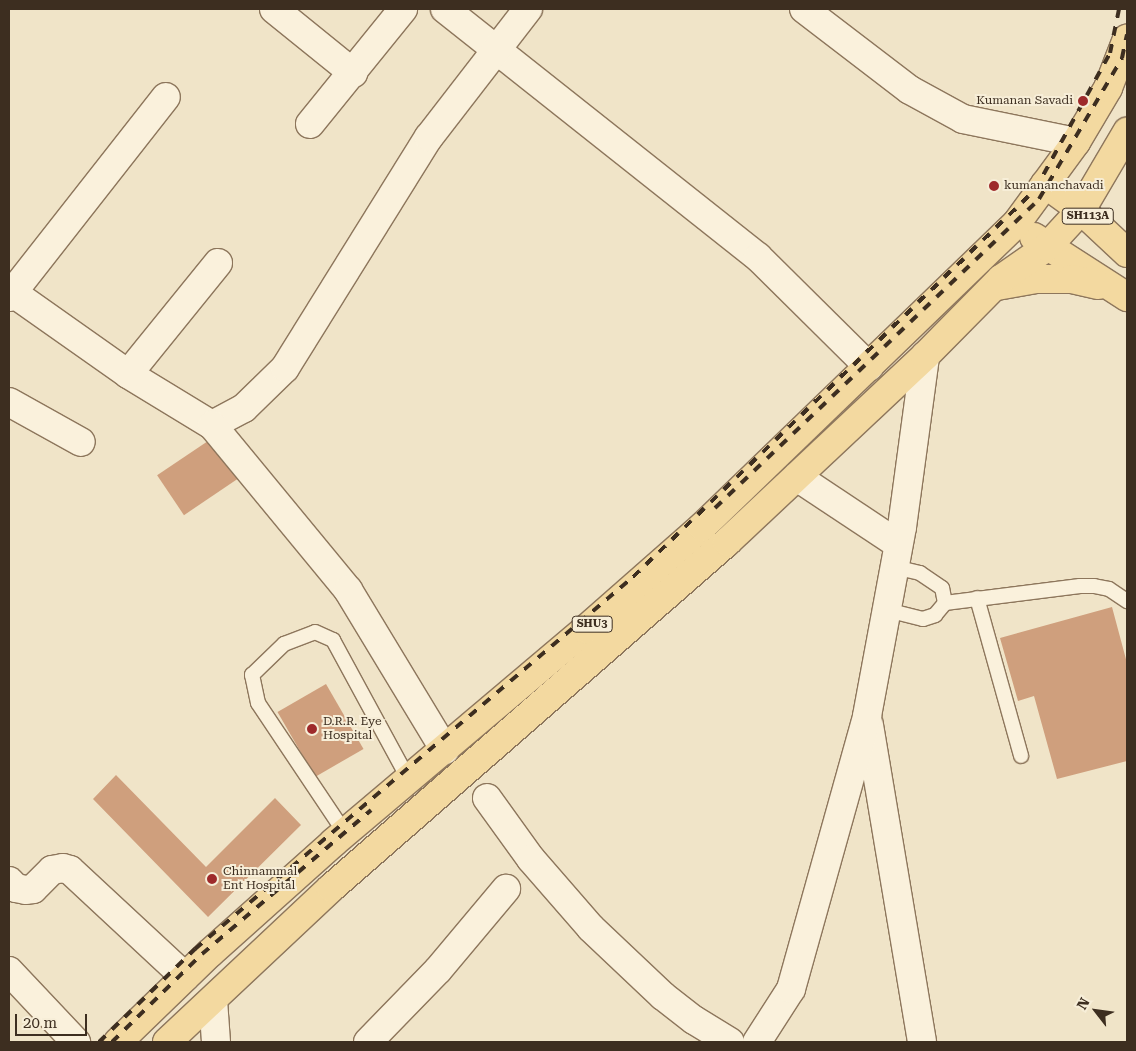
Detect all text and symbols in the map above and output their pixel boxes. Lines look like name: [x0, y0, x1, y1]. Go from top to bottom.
place label: Kumanan Savadi: [976, 94, 1073, 108]
marker: Kumanan Savadi: [1077, 95, 1089, 107]
place label: kumananchavadi: [1004, 179, 1104, 193]
marker: kumananchavadi: [988, 180, 1000, 192]
road number: SH113A: [1062, 208, 1114, 225]
road number: SHU3: [571, 616, 613, 632]
place label: D.R.R. Eye Hospital: [323, 715, 382, 743]
marker: D.R.R. Eye Hospital: [305, 722, 319, 736]
place label: Chinnammal Ent Hospital: [223, 865, 297, 893]
marker: Chinnammal Ent Hospital: [205, 872, 219, 886]
north arrow: [1071, 986, 1121, 1036]
text: N: [1073, 995, 1093, 1012]
scale bar: [18, 1004, 90, 1036]
text: 20 m: [23, 1014, 57, 1032]

